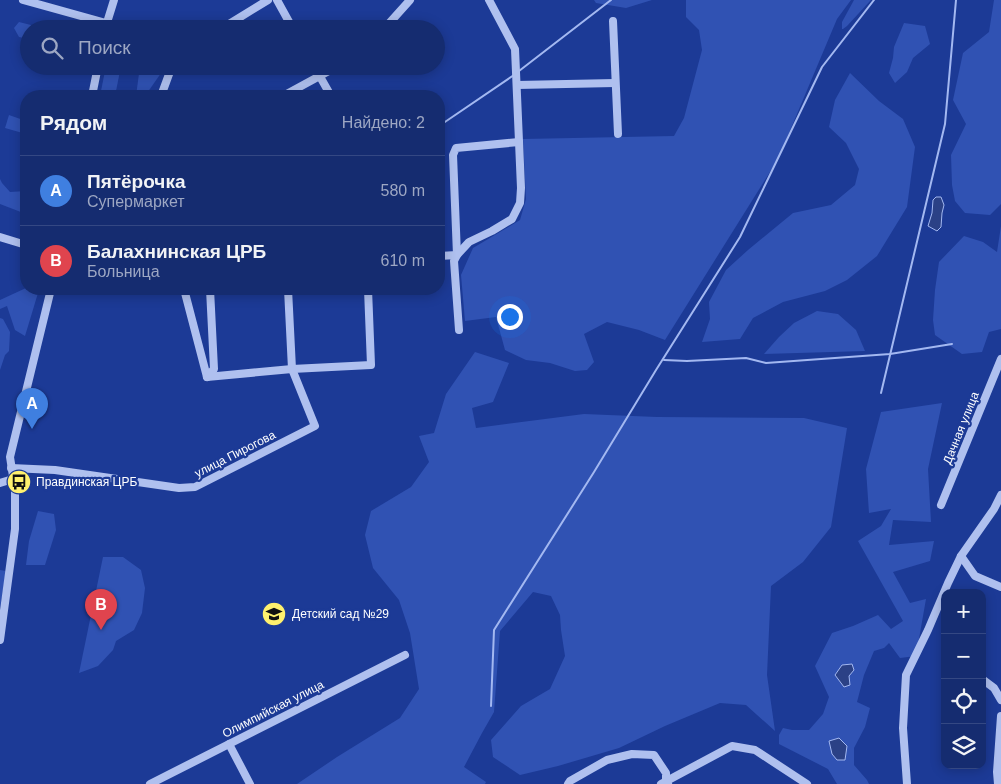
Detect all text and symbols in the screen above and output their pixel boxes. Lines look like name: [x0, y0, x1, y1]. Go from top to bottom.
search box: [20, 20, 445, 75]
icon: search: [38, 34, 66, 62]
text: Поиск: [78, 37, 131, 58]
text: Рядом: [40, 111, 107, 134]
text: Найдено: 2: [342, 114, 425, 131]
text: Пятёрочка: [87, 171, 185, 192]
text: A: [50, 182, 62, 199]
text: 580 m: [381, 182, 425, 199]
text: Супермаркет: [87, 193, 185, 210]
text: Балахнинская ЦРБ: [87, 241, 266, 262]
text: B: [50, 252, 62, 269]
text: 610 m: [381, 252, 425, 269]
text: Больница: [87, 263, 160, 280]
your location: [497, 304, 523, 330]
pin: A: [16, 388, 48, 429]
street label: Дачная улица: [940, 389, 982, 466]
street label: улица Пирогова: [192, 427, 278, 480]
bus stop icon: Правдинская ЦРБ: [6, 469, 32, 495]
place label: Правдинская ЦРБ: [36, 475, 137, 489]
pin: B: [85, 589, 117, 630]
map controls: [941, 589, 986, 769]
button: +: [941, 589, 986, 634]
school or university icon: Детский сад №29: [261, 601, 287, 627]
place label: Детский сад №29: [292, 607, 389, 621]
button: −: [941, 634, 986, 679]
street label: Олимпийская улица: [220, 677, 326, 741]
button: locate: [941, 679, 986, 724]
button: layers: [941, 724, 986, 769]

